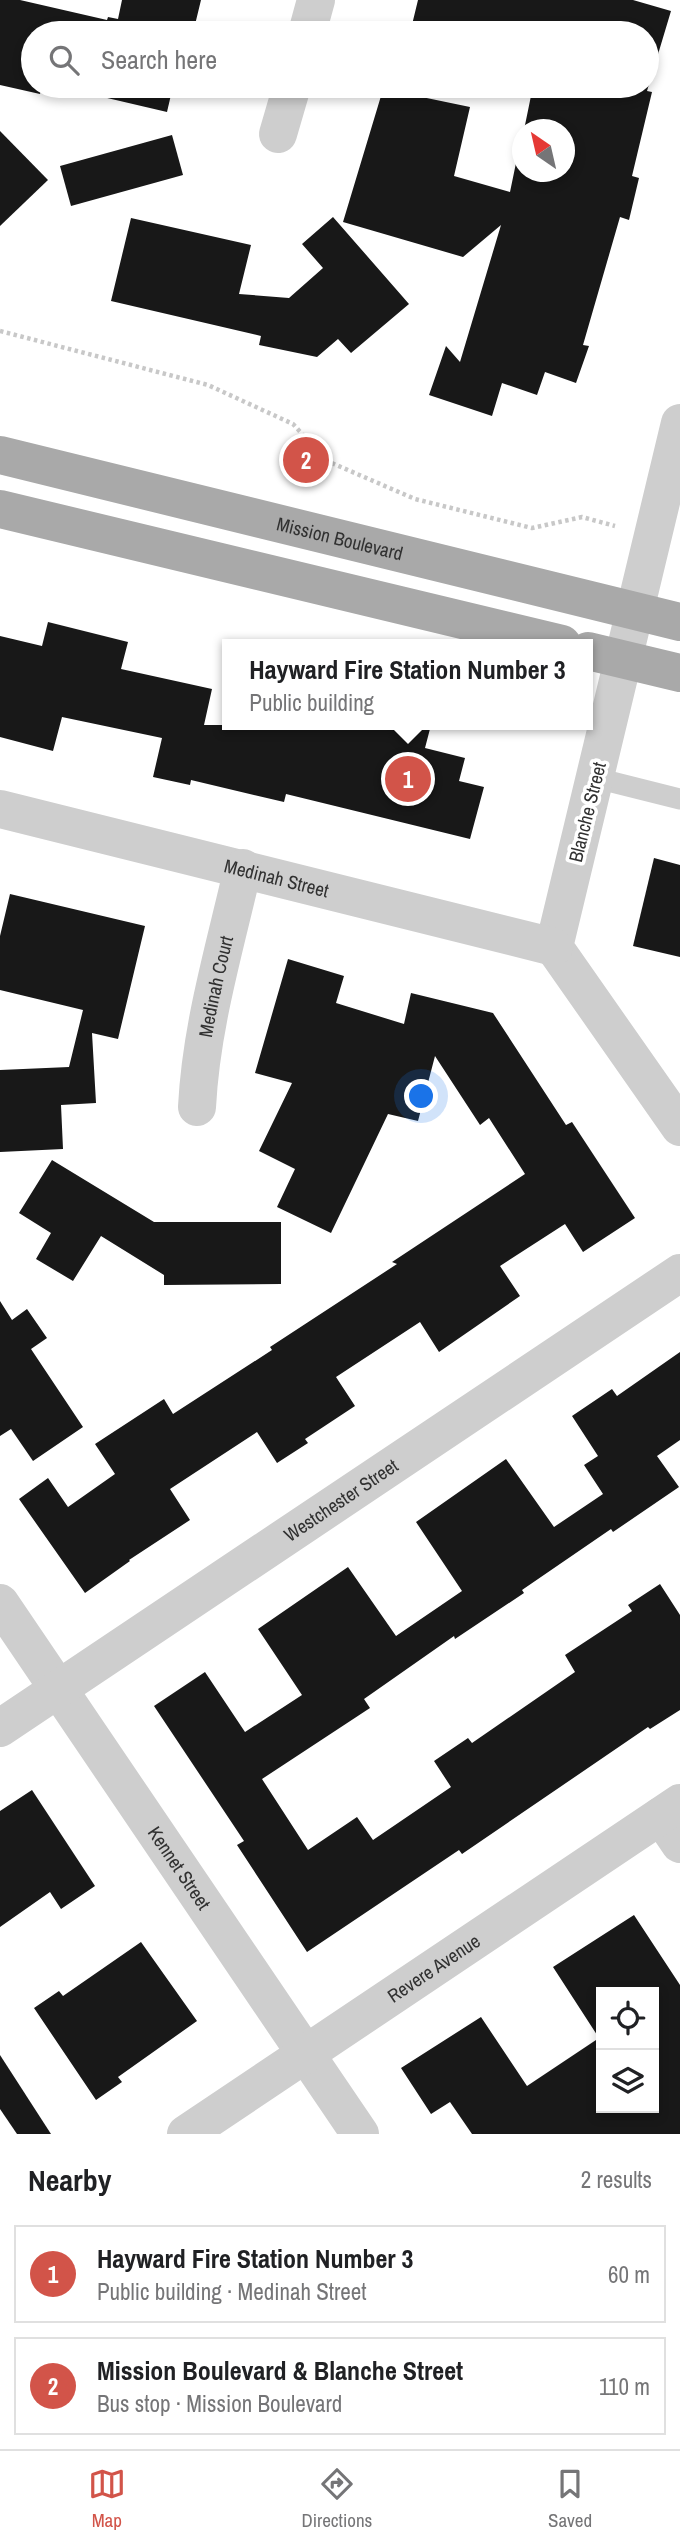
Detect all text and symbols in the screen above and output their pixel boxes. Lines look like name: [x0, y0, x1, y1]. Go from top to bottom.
search box: [21, 21, 659, 98]
icon: search: [45, 41, 83, 79]
text: Search here: [101, 42, 217, 77]
north arrow: [512, 119, 575, 182]
pin: 2: [283, 434, 329, 486]
street label: Mission Boulevard: [274, 510, 406, 567]
popup: [222, 639, 593, 730]
text: Hayward Fire Station Number 3: [249, 652, 566, 687]
text: Public building: [249, 687, 374, 718]
pin: 1: [385, 753, 431, 805]
street label: Blanche Street: [562, 759, 612, 865]
street label: Medinah Street: [222, 852, 332, 904]
street label: Medinah Court: [192, 933, 239, 1039]
your location: [404, 1079, 438, 1113]
street label: Westchester Street: [279, 1452, 404, 1548]
street label: Kennet Street: [142, 1821, 217, 1915]
street label: Revere Avenue: [382, 1928, 485, 2009]
map controls: [596, 1987, 659, 2113]
button: locate: [596, 1987, 659, 2050]
button: layers: [596, 2050, 659, 2113]
text: Nearby: [28, 2160, 111, 2200]
text: 2 results: [581, 2164, 652, 2195]
text: Hayward Fire Station Number 3: [97, 2241, 413, 2276]
text: 1: [48, 2259, 58, 2290]
text: 60 m: [608, 2259, 650, 2290]
text: Public building · Medinah Street: [97, 2276, 366, 2307]
text: Mission Boulevard & Blanche Street: [97, 2353, 463, 2388]
text: 2: [48, 2371, 58, 2402]
text: 110 m: [599, 2371, 650, 2402]
text: Bus stop · Mission Boulevard: [97, 2388, 342, 2419]
tab: Map: [88, 2465, 126, 2533]
tab: Directions: [301, 2465, 372, 2533]
tab: Saved: [548, 2465, 592, 2533]

